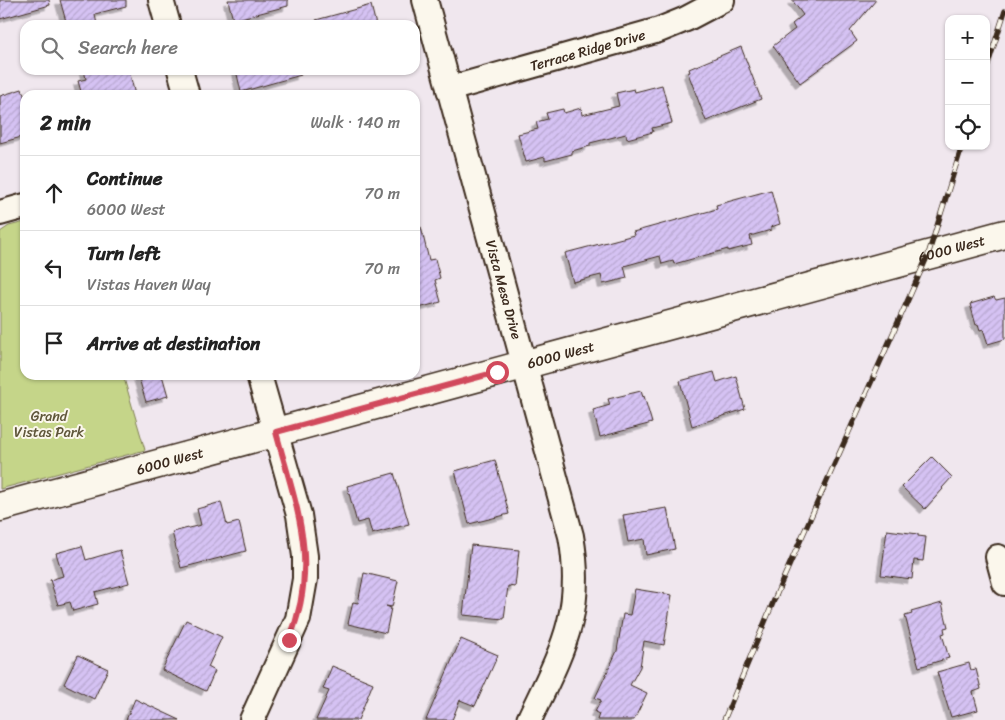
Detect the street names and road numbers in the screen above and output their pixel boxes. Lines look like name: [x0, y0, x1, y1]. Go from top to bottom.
street label: Terrace Ridge Drive: [527, 22, 648, 79]
street label: 6000 West: [915, 228, 988, 270]
street label: Vista Mesa Drive: [478, 237, 529, 342]
street label: 6000 West: [524, 334, 597, 376]
street label: 6000 West: [134, 440, 206, 482]

